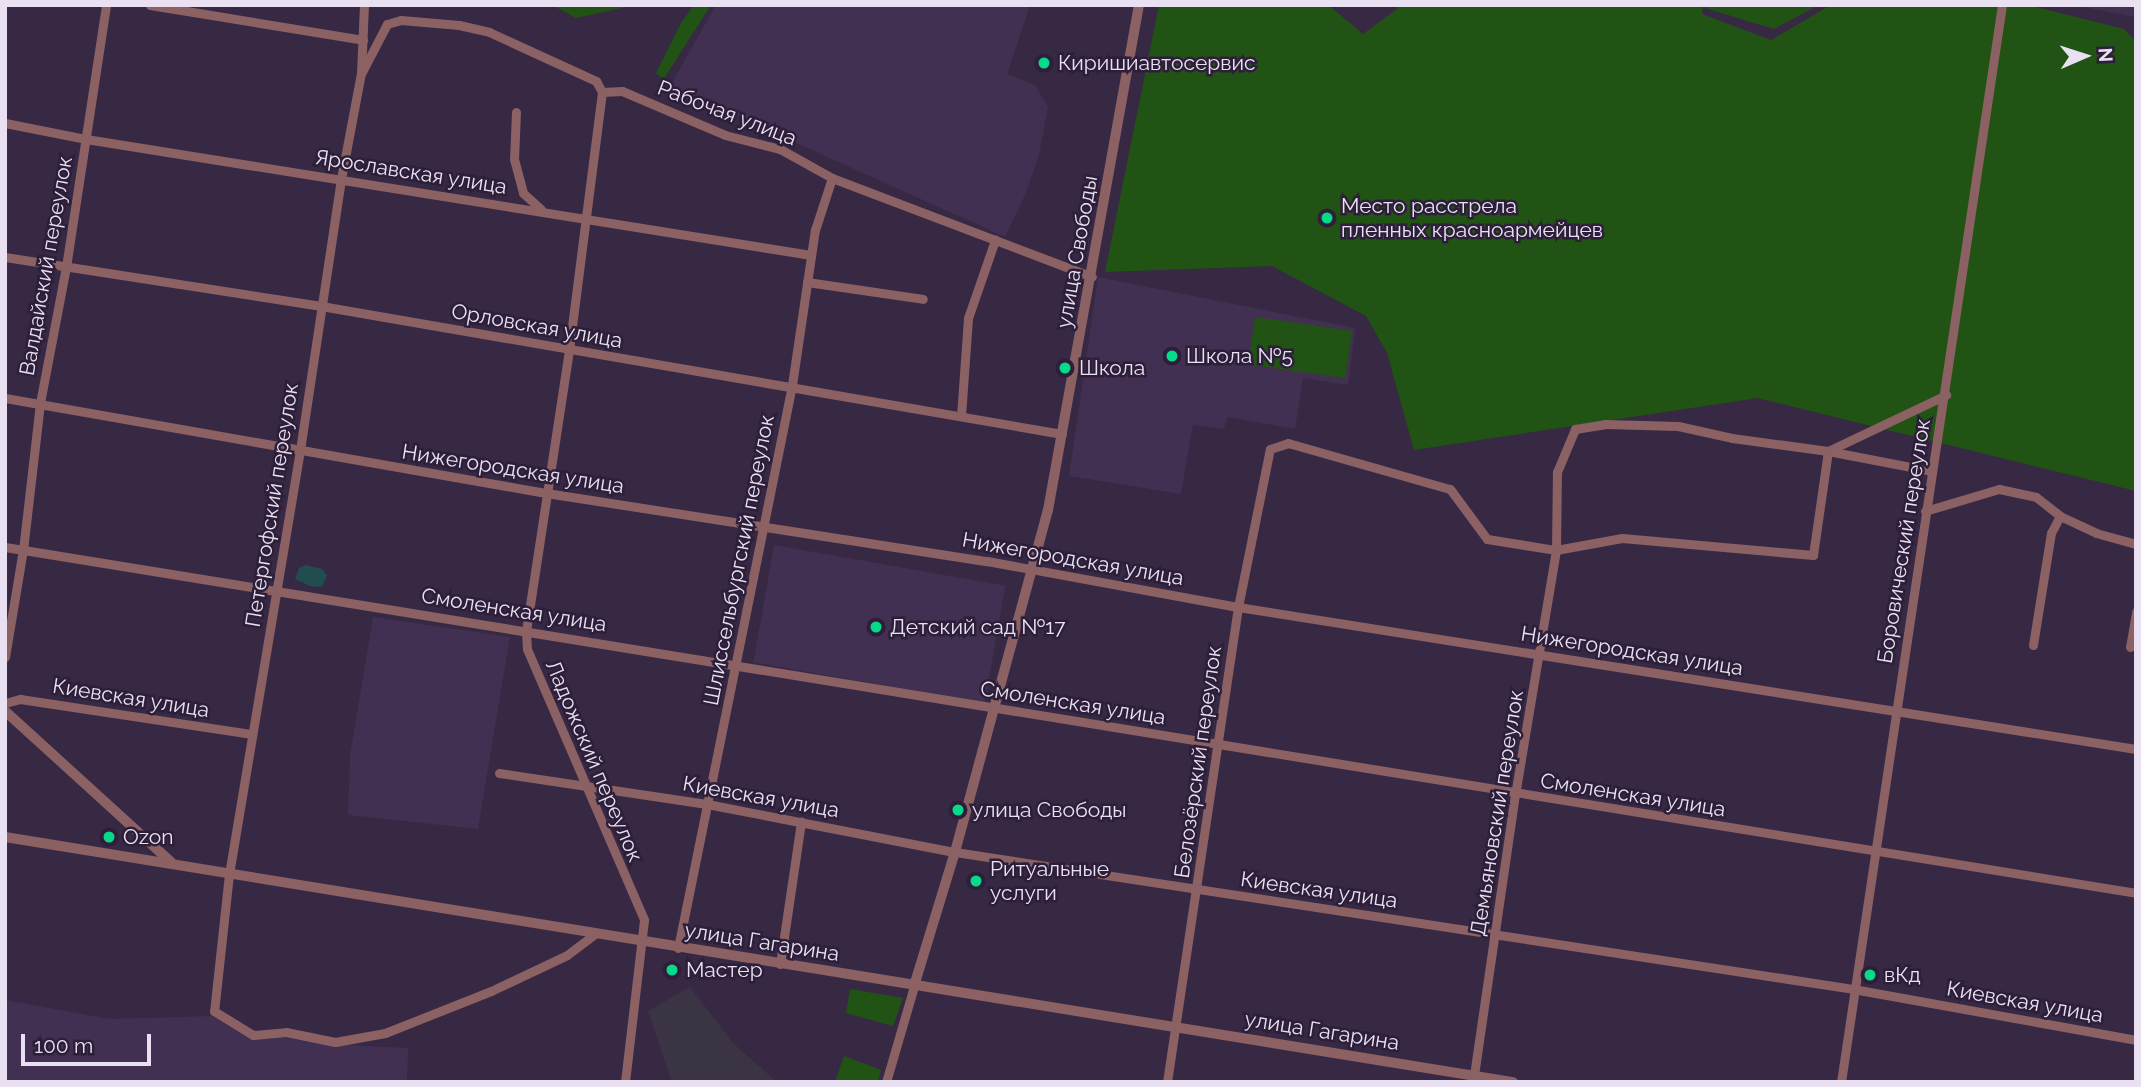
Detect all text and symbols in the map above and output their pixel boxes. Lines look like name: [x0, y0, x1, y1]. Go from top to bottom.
north arrow: [2050, 21, 2120, 91]
text: N: [2095, 47, 2117, 63]
place label: Киришиавтосервис: [1058, 50, 1256, 76]
marker: Киришиавтосервис: [1036, 55, 1052, 71]
street label: Рабочая улица: [654, 75, 800, 151]
street label: Ярославская улица: [313, 144, 509, 200]
street label: Валдайский переулок: [14, 154, 78, 378]
street label: улица Свободы: [1051, 174, 1103, 330]
place label: Место расстрела пленных красноармейцев: [1341, 193, 1603, 243]
marker: Место расстрела пленных красноармейцев: [1319, 210, 1335, 226]
street label: Орловская улица: [449, 298, 625, 354]
place label: Школа №5: [1186, 343, 1293, 369]
marker: Школа №5: [1164, 348, 1180, 364]
place label: Школа: [1079, 355, 1145, 381]
marker: Школа: [1057, 360, 1073, 376]
street label: Петергофский переулок: [240, 381, 304, 629]
street label: Шлиссельбургский переулок: [698, 412, 780, 708]
street label: Боровический переулок: [1872, 417, 1936, 665]
street label: Нижегородская улица: [400, 439, 626, 499]
street label: Нижегородская улица: [960, 527, 1186, 591]
street label: Смоленская улица: [419, 583, 609, 637]
place label: Детский сад №17: [890, 614, 1065, 640]
marker: Детский сад №17: [868, 619, 884, 635]
street label: Нижегородская улица: [1519, 621, 1745, 681]
street label: Белозёрский переулок: [1169, 644, 1227, 880]
street label: Ладожский переулок: [540, 656, 648, 866]
street label: Киевская улица: [51, 673, 211, 723]
street label: Смоленская улица: [978, 676, 1168, 730]
street label: Демьяновский переулок: [1465, 688, 1529, 938]
street label: Смоленская улица: [1538, 768, 1728, 822]
street label: Киевская улица: [681, 771, 841, 823]
place label: улица Свободы: [972, 797, 1127, 823]
marker: улица Свободы: [950, 802, 966, 818]
place label: Ozon: [123, 824, 174, 850]
marker: Ozon: [101, 829, 117, 845]
place label: Ритуальные услуги: [990, 856, 1109, 906]
street label: Киевская улица: [1239, 866, 1399, 914]
marker: Ритуальные услуги: [968, 873, 984, 889]
street label: улица Гагарина: [683, 917, 841, 967]
place label: Мастер: [686, 957, 763, 983]
marker: Мастер: [664, 962, 680, 978]
place label: вКд: [1884, 962, 1921, 988]
marker: вКд: [1862, 967, 1878, 983]
street label: Киевская улица: [1945, 976, 2105, 1028]
street label: улица Гагарина: [1243, 1006, 1401, 1056]
scale bar: [24, 1020, 154, 1064]
text: 100 m: [34, 1033, 93, 1058]

